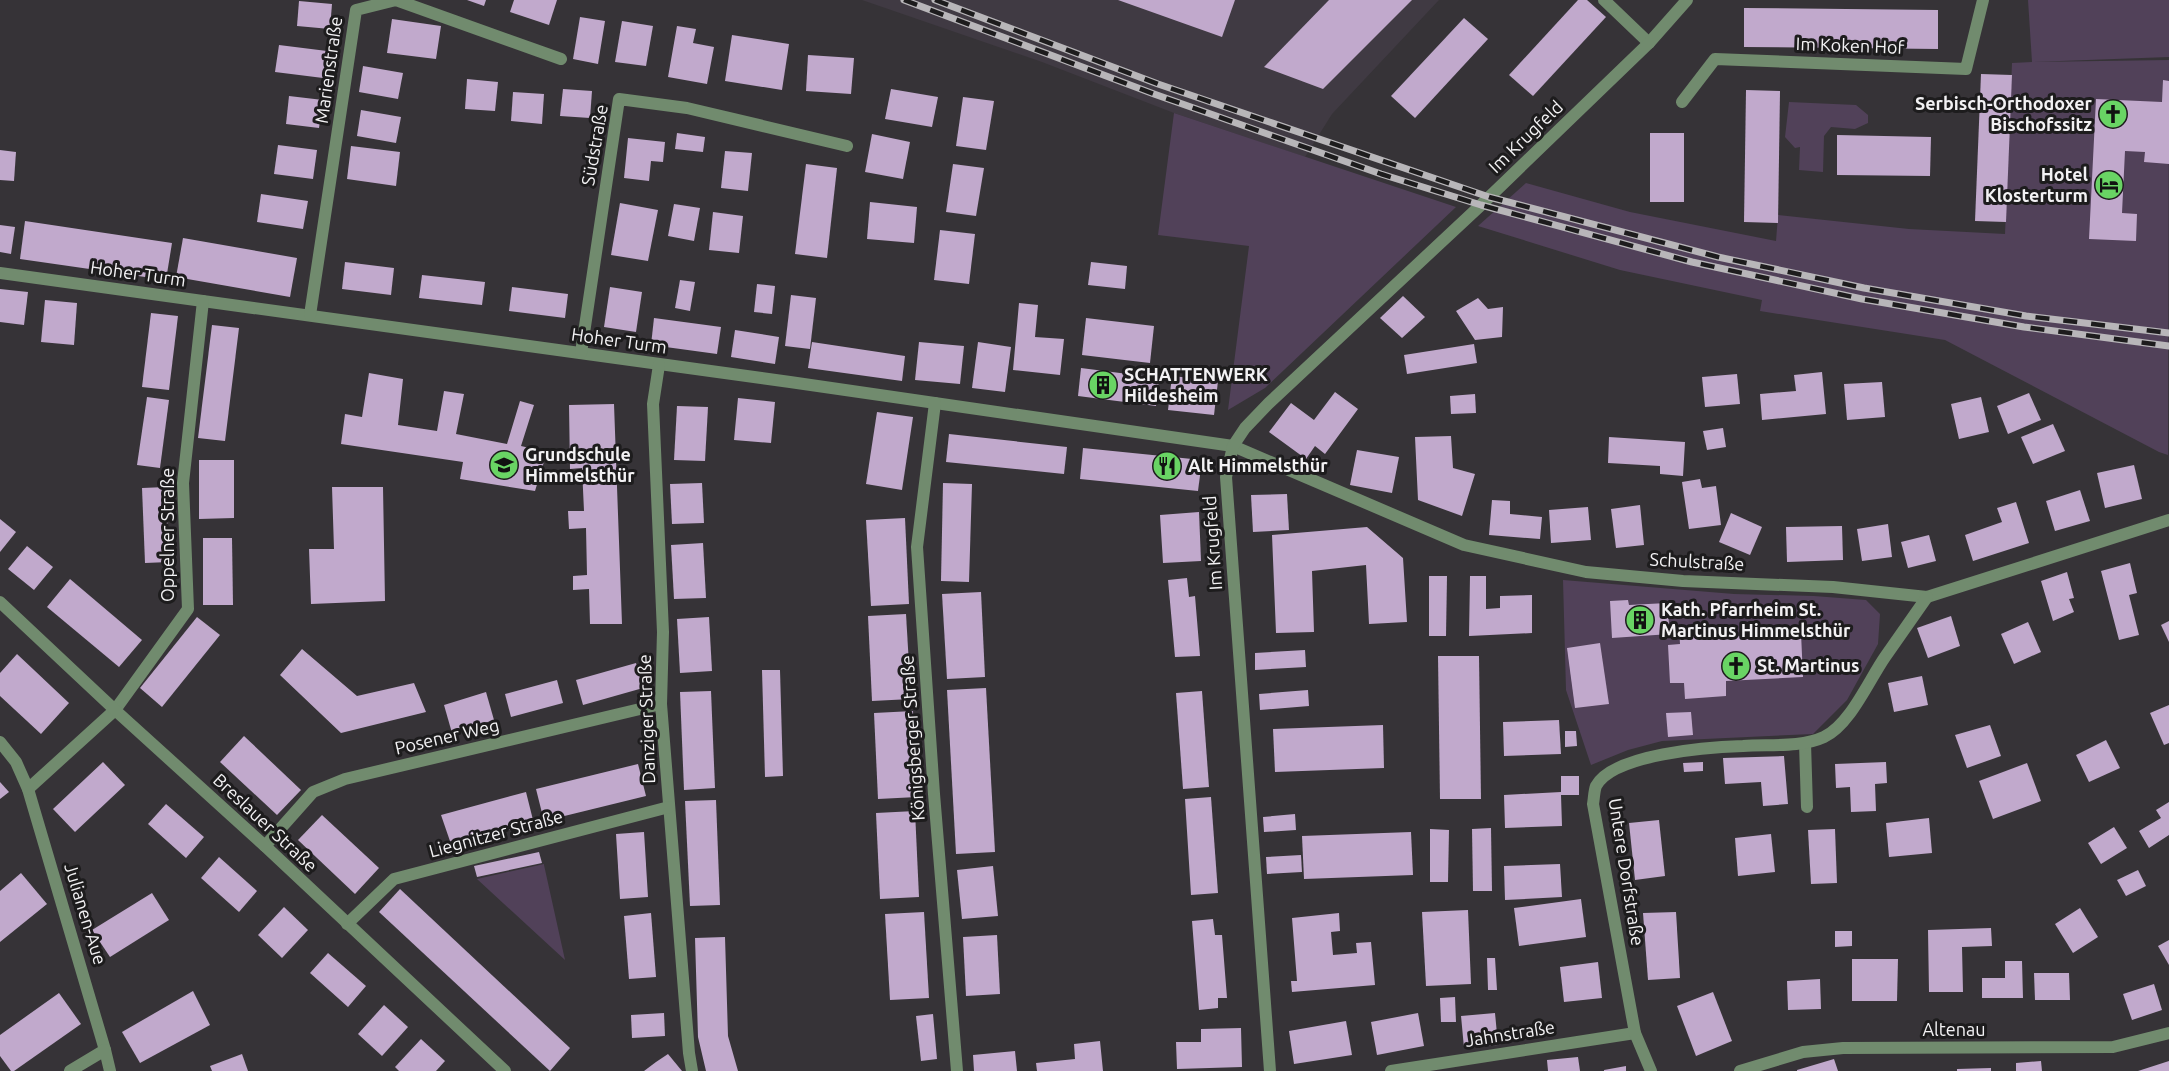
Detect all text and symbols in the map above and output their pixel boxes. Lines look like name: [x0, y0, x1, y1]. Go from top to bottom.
street label: Marienstraße: [311, 15, 345, 125]
street label: Im Koken Hof: [1795, 33, 1905, 57]
place label: Serbisch-Orthodoxer Bischofssitz: [1915, 93, 2093, 134]
street label: Im Krugfeld: [1484, 96, 1566, 176]
church icon: Serbisch-Orthodoxer Bischofssitz: [2097, 98, 2129, 130]
street label: Südstraße: [577, 103, 611, 187]
place label: Hotel Klosterturm: [1985, 164, 2089, 205]
hotel icon: Hotel Klosterturm: [2093, 169, 2125, 201]
street label: Hoher Turm: [89, 256, 187, 290]
street label: Hoher Turm: [570, 323, 668, 357]
place label: SCHATTENWERK Hildesheim: [1124, 364, 1268, 405]
building icon: SCHATTENWERK Hildesheim: [1087, 369, 1119, 401]
place label: Grundschule Himmelsthür: [525, 444, 635, 485]
school or university icon: Grundschule Himmelsthür: [488, 449, 520, 481]
restaurant icon: Alt Himmelsthür: [1151, 450, 1183, 482]
place label: Alt Himmelsthür: [1188, 455, 1328, 475]
street label: Oppelner Straße: [157, 468, 177, 602]
street label: Im Krugfeld: [1199, 495, 1225, 591]
street label: Schulstraße: [1649, 549, 1745, 573]
place label: Kath. Pfarrheim St. Martinus Himmelsthür: [1661, 599, 1851, 640]
building icon: Kath. Pfarrheim St. Martinus Himmelsthür: [1624, 604, 1656, 636]
church icon: St. Martinus: [1720, 650, 1752, 682]
street label: Danziger Straße: [634, 654, 658, 784]
street label: Königsberger Straße: [896, 655, 928, 822]
place label: St. Martinus: [1757, 655, 1859, 675]
street label: Posener Weg: [393, 714, 501, 758]
street label: Breslauer Straße: [210, 769, 322, 875]
street label: Untere Dorfstraße: [1605, 797, 1649, 947]
street label: Liegnitzer Straße: [427, 806, 565, 861]
street label: Julianen-Aue: [61, 861, 111, 967]
street label: Jahnstraße: [1464, 1016, 1556, 1050]
street label: Altenau: [1922, 1019, 1986, 1039]

